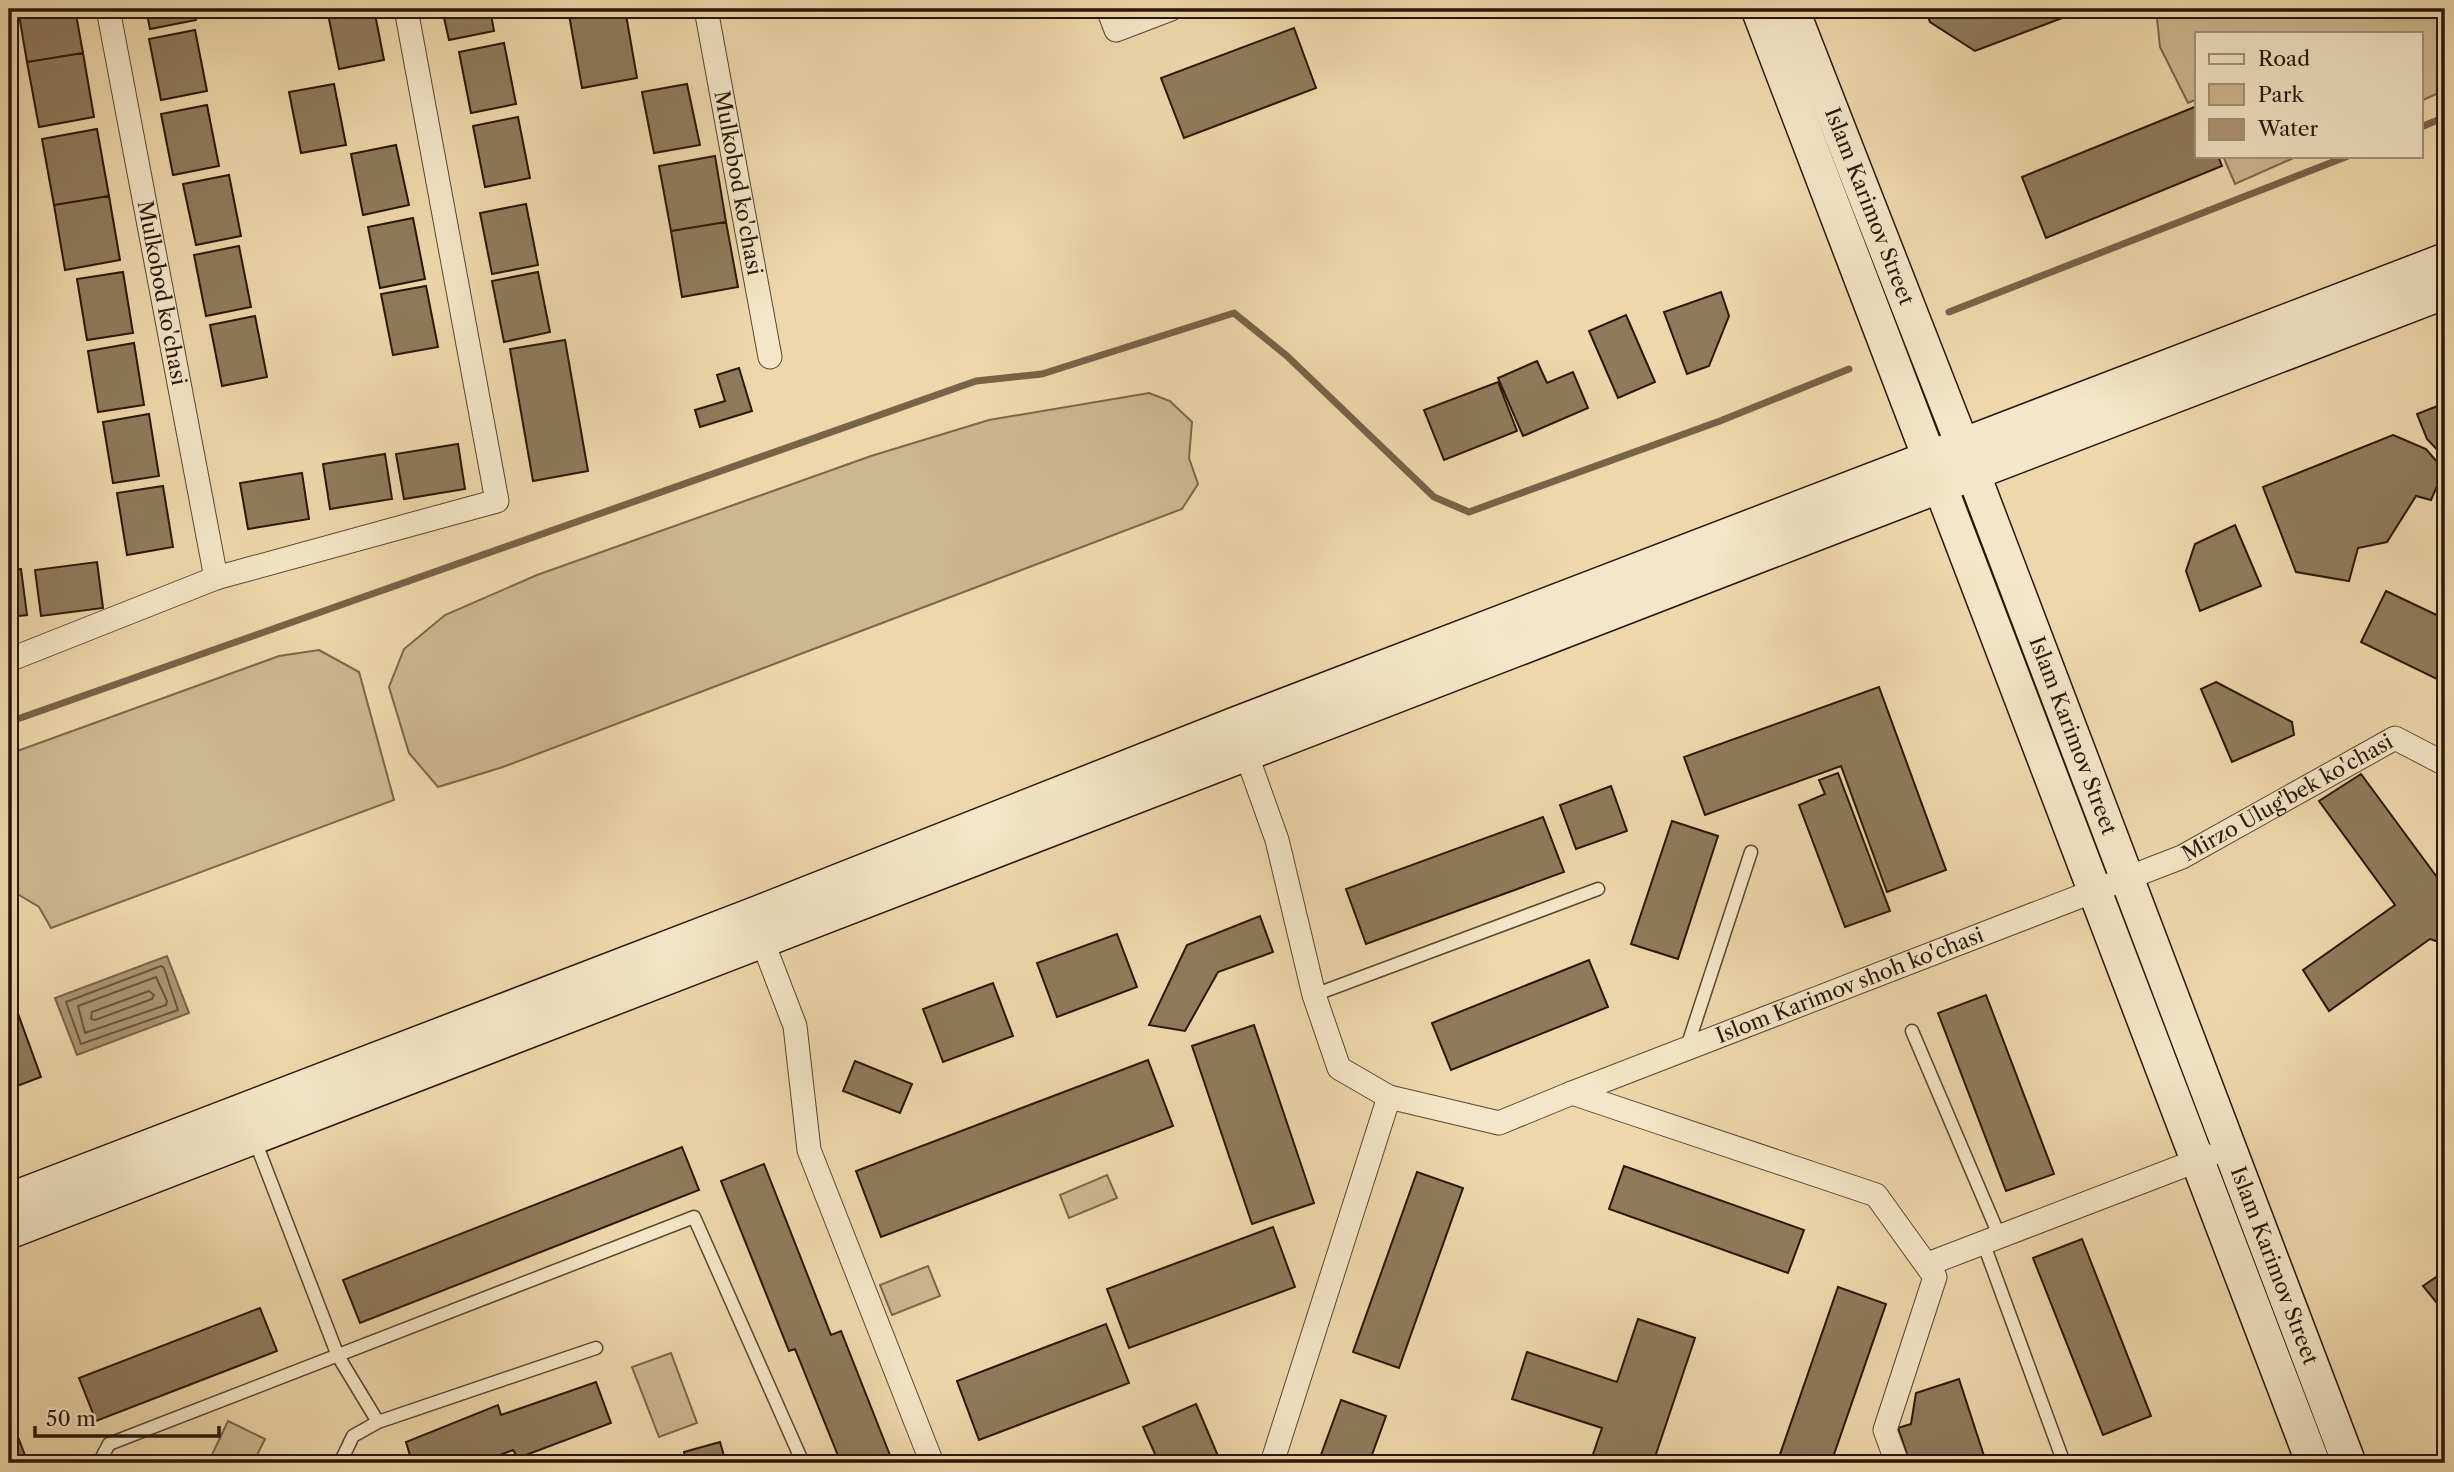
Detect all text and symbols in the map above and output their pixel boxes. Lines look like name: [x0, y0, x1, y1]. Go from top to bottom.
legend: [2195, 32, 2422, 158]
text: Road: [2258, 46, 2310, 71]
text: Park: [2258, 82, 2304, 107]
street label: Mulkobod ko'chasi: [709, 89, 768, 277]
street label: Islam Karimov Street: [1820, 104, 1920, 309]
text: Water: [2257, 116, 2318, 141]
street label: Mulkobod ko'chasi: [133, 199, 192, 387]
street label: Islam Karimov Street: [2024, 633, 2122, 839]
street label: Mirzo Ulug'bek ko'chasi: [2178, 729, 2397, 866]
street label: Islom Karimov shoh ko'chasi: [1712, 922, 1987, 1048]
street label: Islam Karimov Street: [2226, 1163, 2324, 1369]
scale bar: [35, 1395, 219, 1439]
text: 50 m: [46, 1406, 96, 1431]

